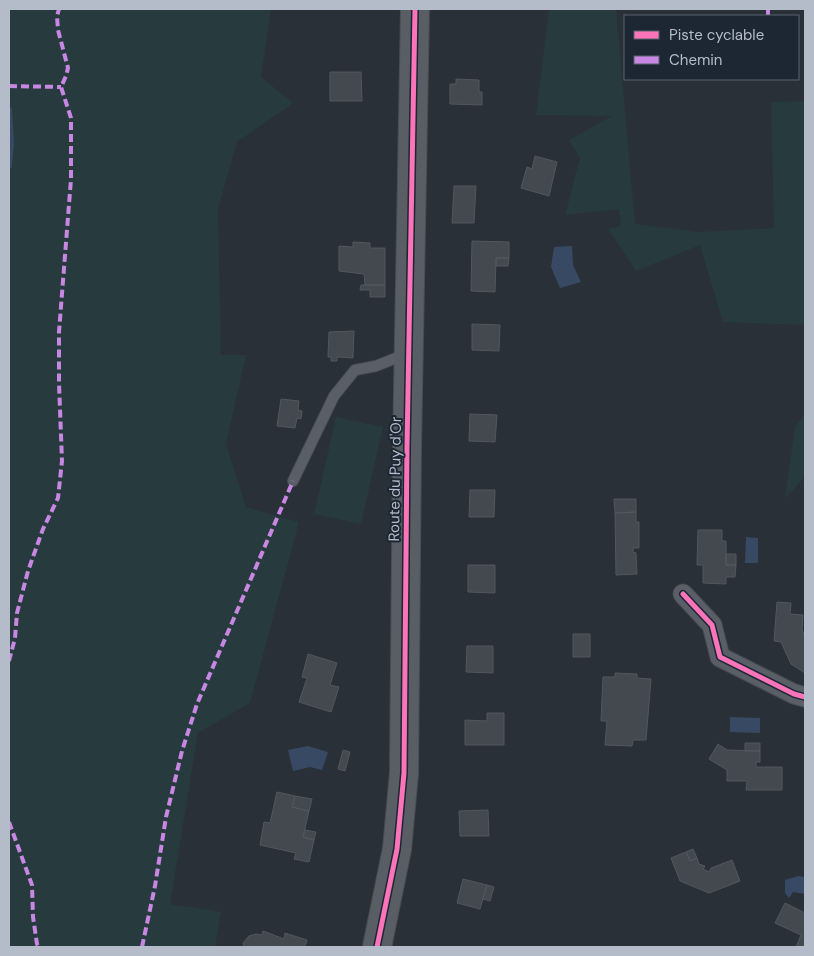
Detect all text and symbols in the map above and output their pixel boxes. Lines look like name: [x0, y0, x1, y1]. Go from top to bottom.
legend: [624, 15, 799, 80]
text: Piste cyclable: [669, 25, 764, 45]
text: Chemin: [669, 50, 722, 70]
street label: Route du Puy d'Or: [384, 416, 406, 542]

